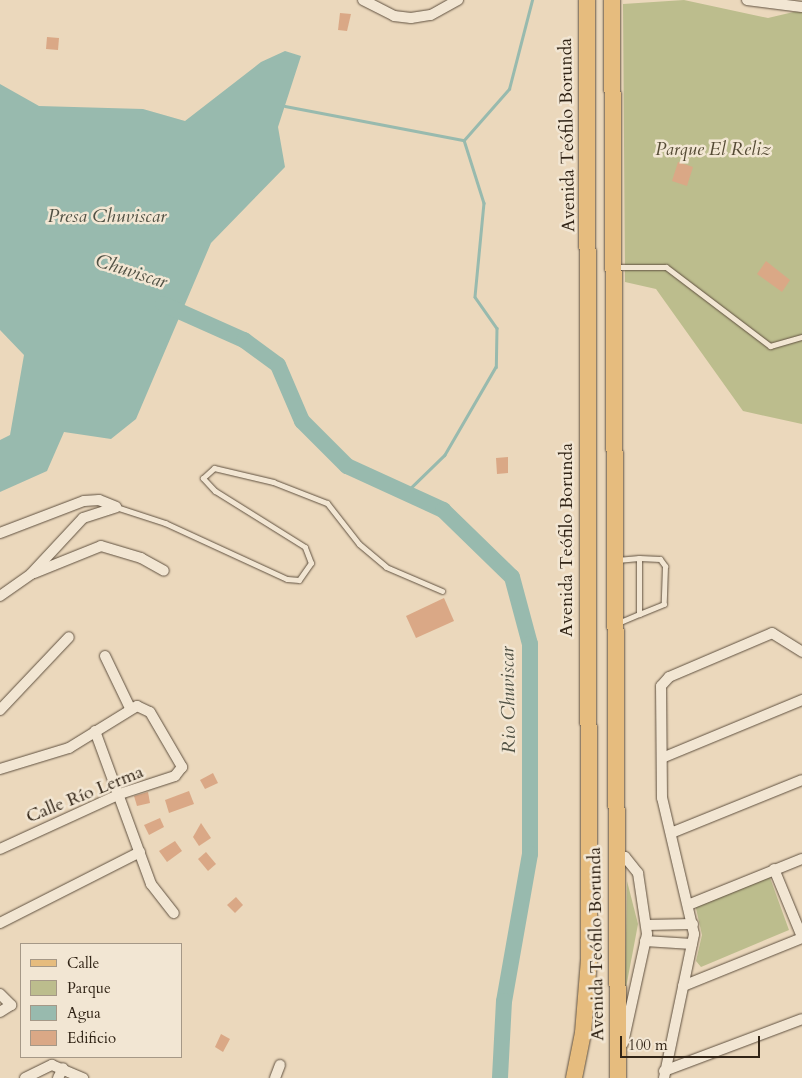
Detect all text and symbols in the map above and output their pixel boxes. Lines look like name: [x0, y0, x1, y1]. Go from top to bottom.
street label: Avenida Teófilo Borunda: [556, 38, 580, 232]
park label: Parque El Reliz: [655, 139, 771, 161]
water label: Presa Chuviscar: [48, 206, 166, 228]
water label: Chuviscar: [92, 250, 170, 294]
street label: Avenida Teófilo Borunda: [556, 443, 578, 637]
water label: Rio Chuviscar: [497, 646, 521, 754]
street label: Calle Río Lerma: [23, 762, 147, 828]
street label: Avenida Teófilo Borunda: [585, 847, 609, 1041]
legend: [20, 943, 182, 1058]
text: Calle: [67, 953, 99, 973]
text: Parque: [67, 978, 111, 998]
text: Agua: [67, 1003, 101, 1023]
scale bar: [622, 1026, 762, 1058]
text: Edificio: [67, 1028, 116, 1048]
text: 100 m: [628, 1035, 668, 1055]

